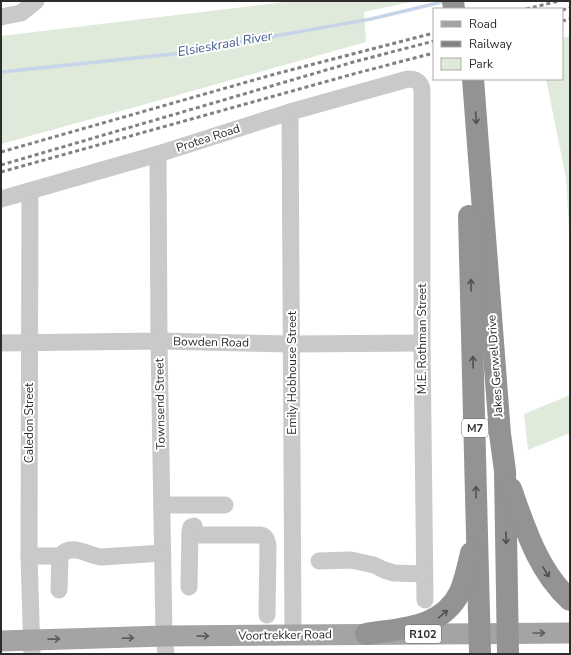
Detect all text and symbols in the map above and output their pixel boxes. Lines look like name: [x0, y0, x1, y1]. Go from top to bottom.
legend: [433, 8, 563, 80]
text: Road: [469, 16, 497, 32]
water label: Elsieskraal River: [176, 27, 274, 61]
text: Railway: [469, 36, 513, 52]
text: Park: [469, 56, 494, 72]
one-way arrow: [472, 111, 479, 124]
street label: Protea Road: [174, 120, 242, 156]
one-way arrow: [467, 279, 475, 292]
street label: M.E. Rothman Street: [414, 283, 430, 394]
street label: Emily Hobhouse Street: [284, 310, 300, 435]
street label: Jakes Gerwel Drive: [483, 314, 507, 419]
street label: Bowden Road: [173, 333, 249, 351]
one-way arrow: [469, 356, 477, 369]
street label: Townsend Street: [151, 357, 169, 450]
street label: Caledon Street: [21, 382, 37, 463]
road number: M7: [462, 419, 488, 437]
one-way arrow: [472, 486, 480, 499]
one-way arrow: [502, 531, 510, 544]
one-way arrow: [542, 566, 550, 577]
one-way arrow: [438, 609, 448, 618]
road number: R102: [405, 625, 441, 643]
street label: Voortrekker Road: [237, 626, 332, 644]
one-way arrow: [532, 629, 545, 637]
one-way arrow: [196, 632, 209, 640]
one-way arrow: [121, 634, 134, 641]
one-way arrow: [47, 636, 60, 643]

